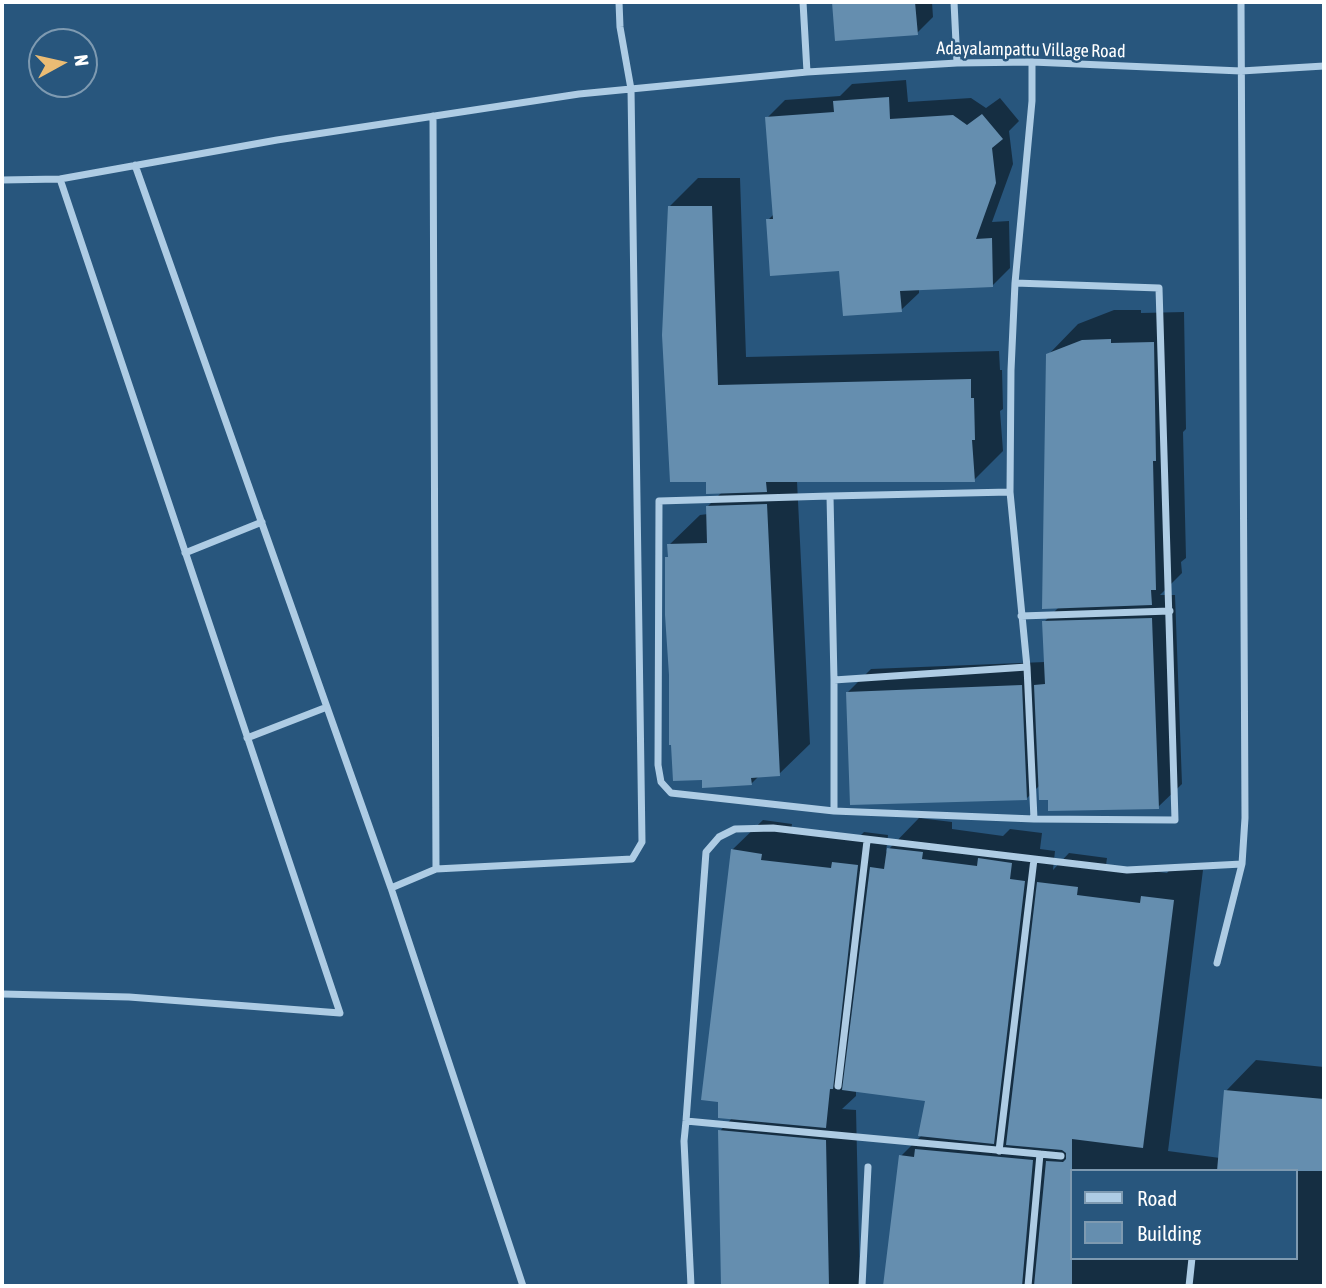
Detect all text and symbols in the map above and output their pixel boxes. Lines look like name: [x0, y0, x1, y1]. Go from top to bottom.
north arrow: [28, 28, 98, 98]
street label: Adayalampattu Village Road: [936, 38, 1126, 62]
text: N: [70, 53, 93, 67]
legend: [1070, 1169, 1298, 1260]
text: Road: [1137, 1186, 1177, 1210]
text: Building: [1137, 1221, 1201, 1245]

